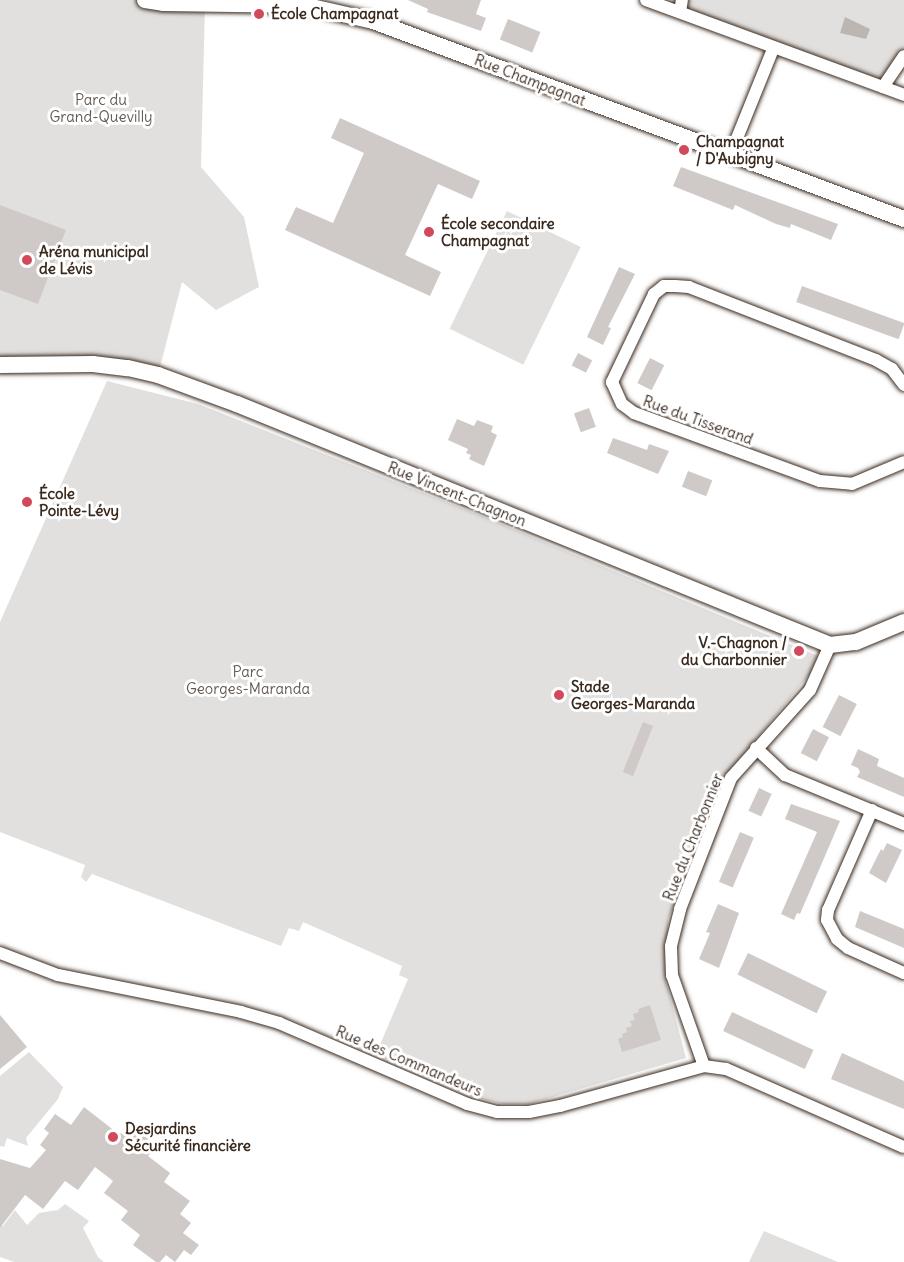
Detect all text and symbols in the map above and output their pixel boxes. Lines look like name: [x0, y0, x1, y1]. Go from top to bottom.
place label: École Champagnat: [271, 5, 398, 23]
marker: École Champagnat: [252, 7, 266, 21]
street label: Rue Champagnat: [472, 50, 588, 110]
park label: Parc du Grand-Quevilly: [49, 90, 153, 125]
place label: Champagnat / D'Aubigny: [696, 132, 784, 167]
marker: Champagnat / D'Aubigny: [677, 143, 691, 157]
place label: École secondaire Champagnat: [441, 214, 555, 249]
marker: École secondaire Champagnat: [422, 225, 436, 239]
place label: Aréna municipal de Lévis: [39, 242, 149, 277]
marker: Aréna municipal de Lévis: [20, 253, 34, 267]
street label: Rue du Tisserand: [640, 392, 756, 448]
street label: Rue Vincent-Chagnon: [385, 458, 529, 530]
place label: École Pointe-Lévy: [39, 484, 119, 519]
marker: École Pointe-Lévy: [20, 495, 34, 509]
place label: V.-Chagnon / du Charbonnier: [681, 633, 787, 668]
marker: V.-Chagnon / du Charbonnier: [792, 644, 806, 658]
park label: Parc Georges-Maranda: [186, 662, 310, 697]
place label: Stade Georges-Maranda: [571, 677, 695, 712]
marker: Stade Georges-Maranda: [552, 688, 566, 702]
street label: Rue du Charbonnier: [659, 771, 727, 903]
street label: Rue des Commandeurs: [333, 1022, 485, 1100]
place label: Desjardins Sécurité financière: [125, 1119, 251, 1154]
marker: Desjardins Sécurité financière: [106, 1130, 120, 1144]

